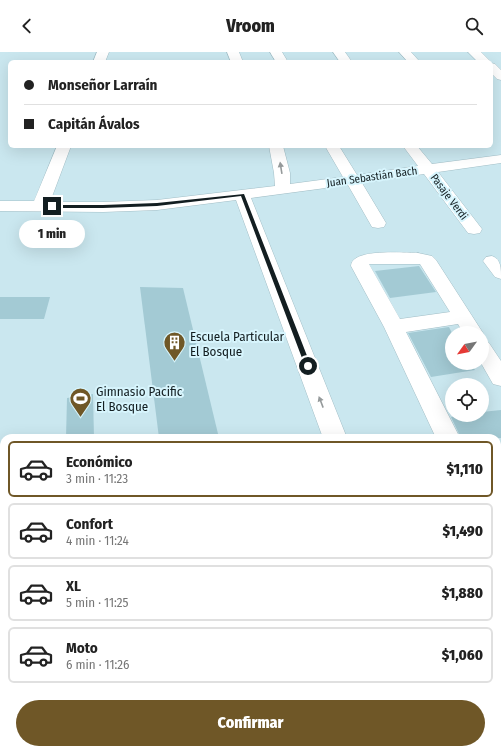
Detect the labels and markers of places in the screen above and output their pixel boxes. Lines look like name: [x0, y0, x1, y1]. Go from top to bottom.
place label: Escuela Particular El Bosque: [190, 329, 285, 359]
building icon: Escuela Particular El Bosque: [162, 330, 188, 363]
place label: Gimnasio Pacific El Bosque: [96, 384, 183, 414]
sports icon: Gimnasio Pacific El Bosque: [67, 385, 93, 418]

